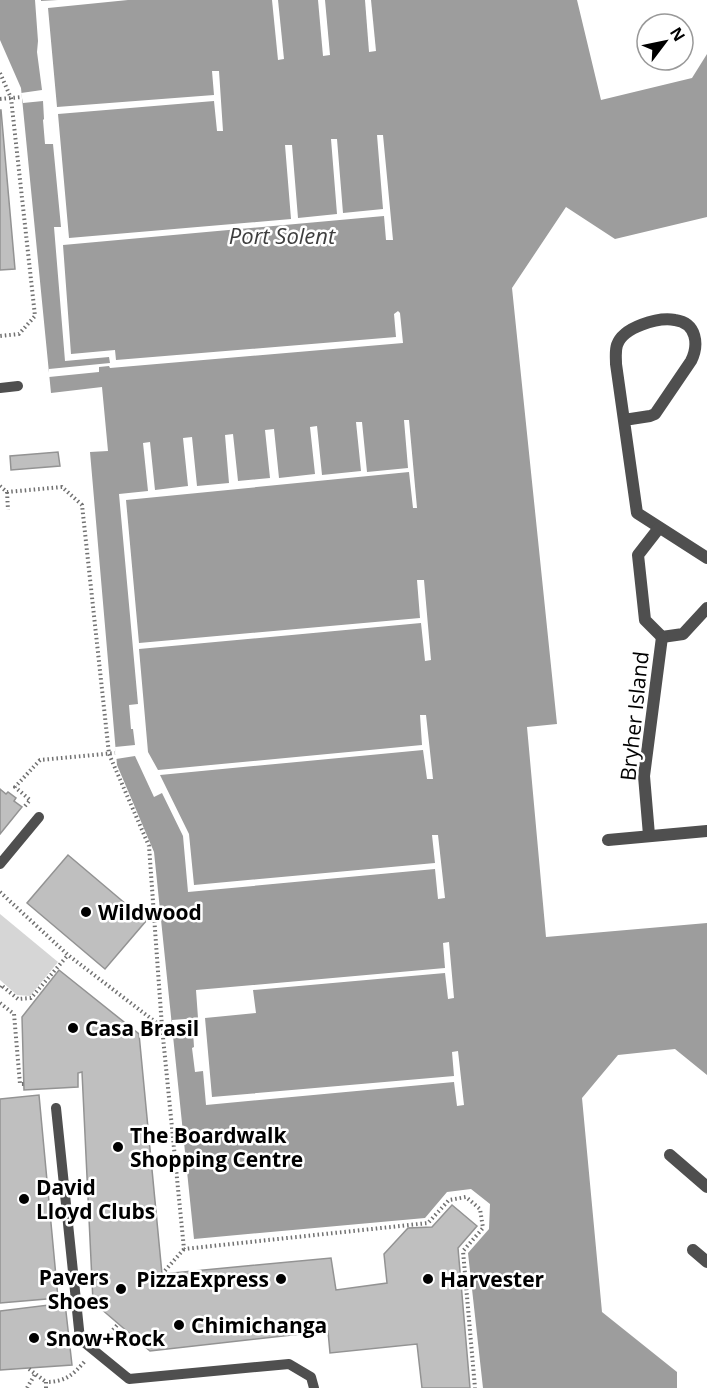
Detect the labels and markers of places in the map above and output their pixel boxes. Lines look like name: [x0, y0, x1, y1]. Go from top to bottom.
place label: Wildwood: [98, 898, 202, 926]
marker: Wildwood: [79, 905, 93, 919]
place label: Casa Brasil: [85, 1014, 199, 1042]
marker: Casa Brasil: [66, 1021, 80, 1035]
place label: The Boardwalk Shopping Centre: [130, 1121, 303, 1173]
marker: The Boardwalk Shopping Centre: [111, 1140, 125, 1154]
place label: David Lloyd Clubs: [36, 1173, 155, 1225]
marker: David Lloyd Clubs: [17, 1192, 31, 1206]
place label: Pavers Shoes: [39, 1263, 109, 1315]
place label: PizzaExpress: [136, 1265, 269, 1293]
place label: Harvester: [440, 1265, 545, 1293]
marker: PizzaExpress: [274, 1272, 288, 1286]
marker: Harvester: [421, 1272, 435, 1286]
marker: Pavers Shoes: [114, 1282, 128, 1296]
place label: Chimichanga: [191, 1311, 327, 1339]
marker: Chimichanga: [172, 1318, 186, 1332]
place label: Snow+Rock: [46, 1324, 166, 1352]
marker: Snow+Rock: [27, 1331, 41, 1345]

